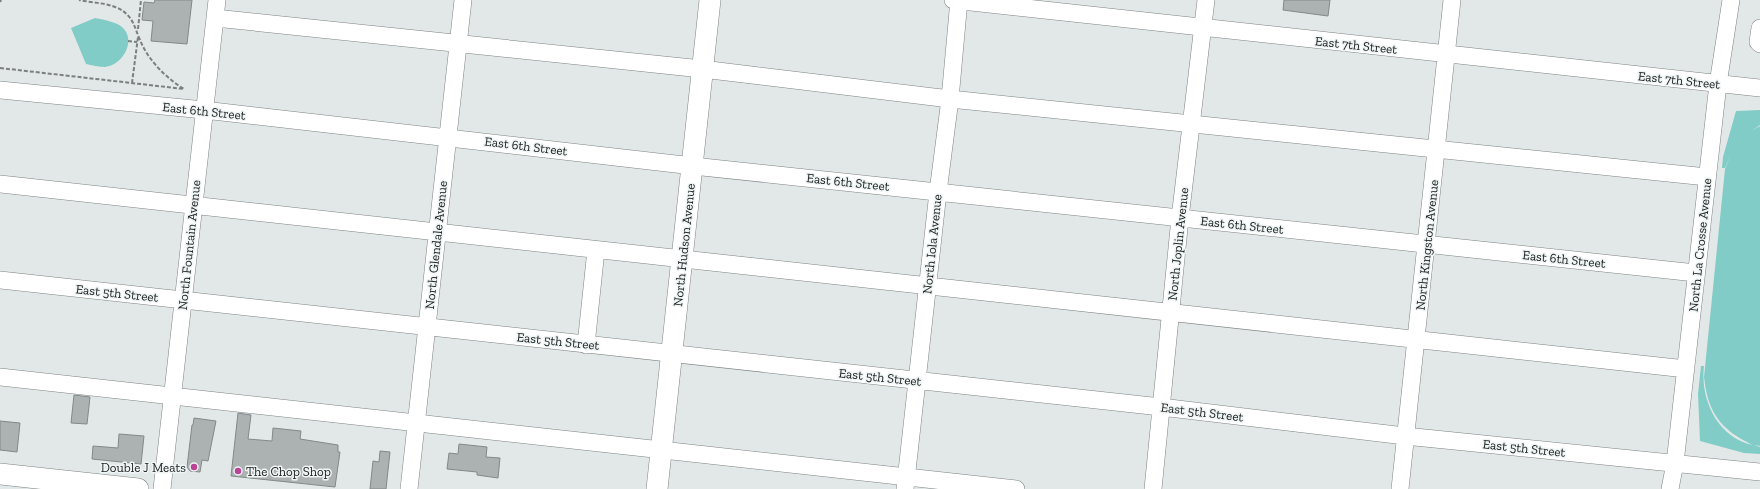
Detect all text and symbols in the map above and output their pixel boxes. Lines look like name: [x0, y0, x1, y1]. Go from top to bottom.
street label: East 7th Street: [1314, 33, 1398, 57]
street label: East 7th Street: [1637, 68, 1721, 92]
street label: East 6th Street: [162, 99, 246, 123]
street label: East 6th Street: [484, 133, 569, 159]
street label: East 6th Street: [806, 170, 890, 194]
street label: North La Crosse Avenue: [1686, 177, 1714, 313]
street label: North Fountain Avenue: [175, 179, 203, 311]
street label: North Kingston Avenue: [1413, 179, 1441, 311]
street label: North Glendale Avenue: [422, 180, 450, 310]
street label: North Hudson Avenue: [670, 183, 698, 307]
street label: North Joplin Avenue: [1165, 187, 1191, 301]
street label: North Iola Avenue: [919, 193, 945, 295]
street label: East 6th Street: [1200, 213, 1284, 237]
street label: East 6th Street: [1522, 247, 1606, 271]
street label: East 5th Street: [75, 281, 159, 305]
street label: East 5th Street: [516, 329, 600, 353]
street label: East 5th Street: [838, 365, 922, 389]
street label: East 5th Street: [1160, 399, 1244, 425]
street label: East 5th Street: [1482, 436, 1566, 460]
place label: Double J Meats: [101, 460, 186, 475]
marker: Double J Meats: [189, 462, 199, 472]
place label: The Chop Shop: [246, 464, 331, 479]
marker: The Chop Shop: [233, 466, 243, 476]

